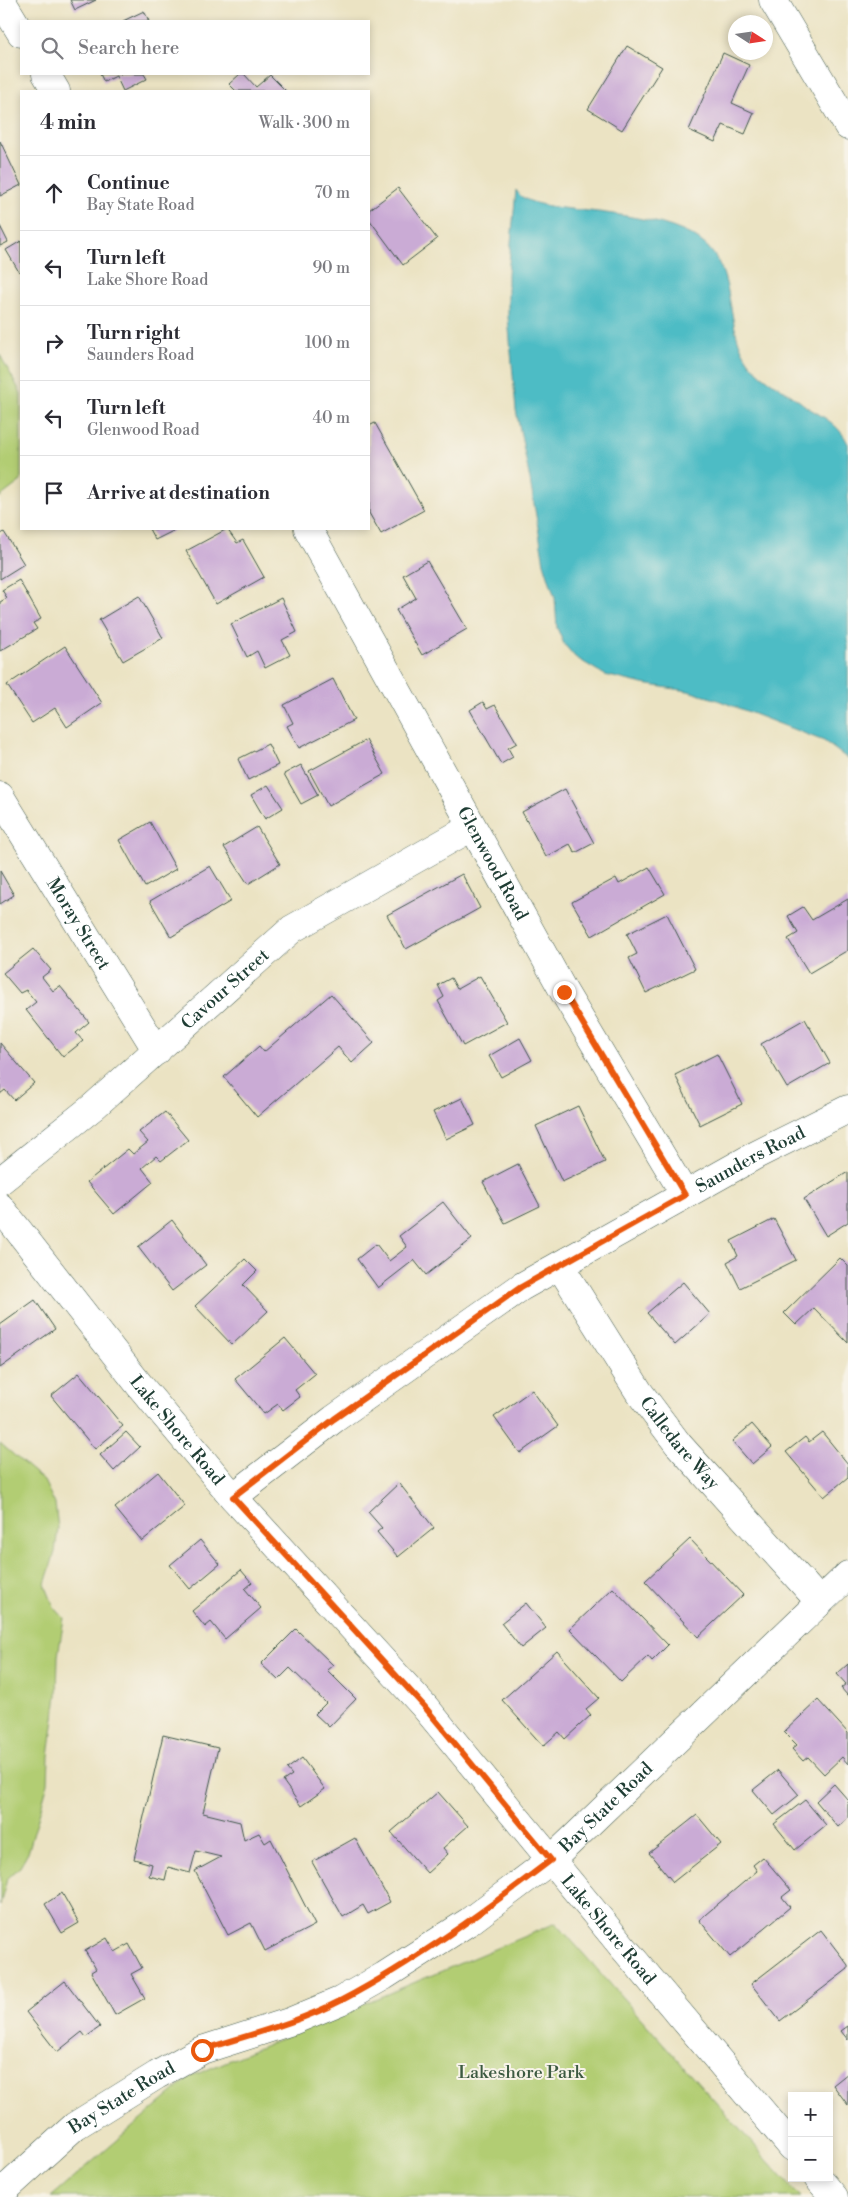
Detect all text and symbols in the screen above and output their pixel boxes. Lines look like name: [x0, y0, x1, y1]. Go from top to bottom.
north arrow: [728, 15, 773, 60]
search box: [20, 20, 370, 75]
icon: search: [38, 34, 66, 62]
text: Search here: [78, 36, 179, 60]
text: 4 min: [40, 110, 96, 136]
text: Walk · 300 m: [259, 113, 350, 133]
text: Continue: [87, 171, 170, 195]
icon: ahead: [40, 179, 68, 207]
text: 70 m: [314, 183, 350, 203]
text: Bay State Road: [87, 195, 195, 215]
text: Turn left: [87, 246, 166, 270]
icon: left: [40, 254, 68, 282]
text: 90 m: [312, 258, 350, 278]
text: Lake Shore Road: [87, 270, 208, 290]
text: Turn right: [87, 321, 180, 345]
icon: right: [40, 329, 68, 357]
text: 100 m: [305, 333, 350, 353]
text: Saunders Road: [87, 345, 194, 365]
text: Turn left: [87, 396, 166, 420]
icon: left: [40, 404, 68, 432]
text: 40 m: [313, 408, 350, 428]
text: Glenwood Road: [87, 420, 199, 440]
icon: arrive: [40, 479, 68, 507]
text: Arrive at destination: [87, 481, 270, 505]
street label: Glenwood Road: [452, 802, 534, 925]
street label: Moray Street: [42, 873, 116, 975]
street label: Cavour Street: [176, 943, 274, 1034]
route end: [553, 981, 576, 1004]
street label: Saunders Road: [692, 1120, 810, 1198]
street label: Lake Shore Road: [125, 1371, 230, 1491]
street label: Calledare Way: [635, 1392, 725, 1494]
street label: Bay State Road: [554, 1757, 658, 1858]
street label: Lake Shore Road: [556, 1870, 662, 1990]
route start: [191, 2039, 214, 2062]
street label: Bay State Road: [63, 2055, 180, 2139]
park label: Lakeshore Park: [458, 2061, 586, 2084]
map controls: [788, 2092, 833, 2182]
button: +: [788, 2092, 833, 2137]
button: −: [788, 2137, 833, 2182]

